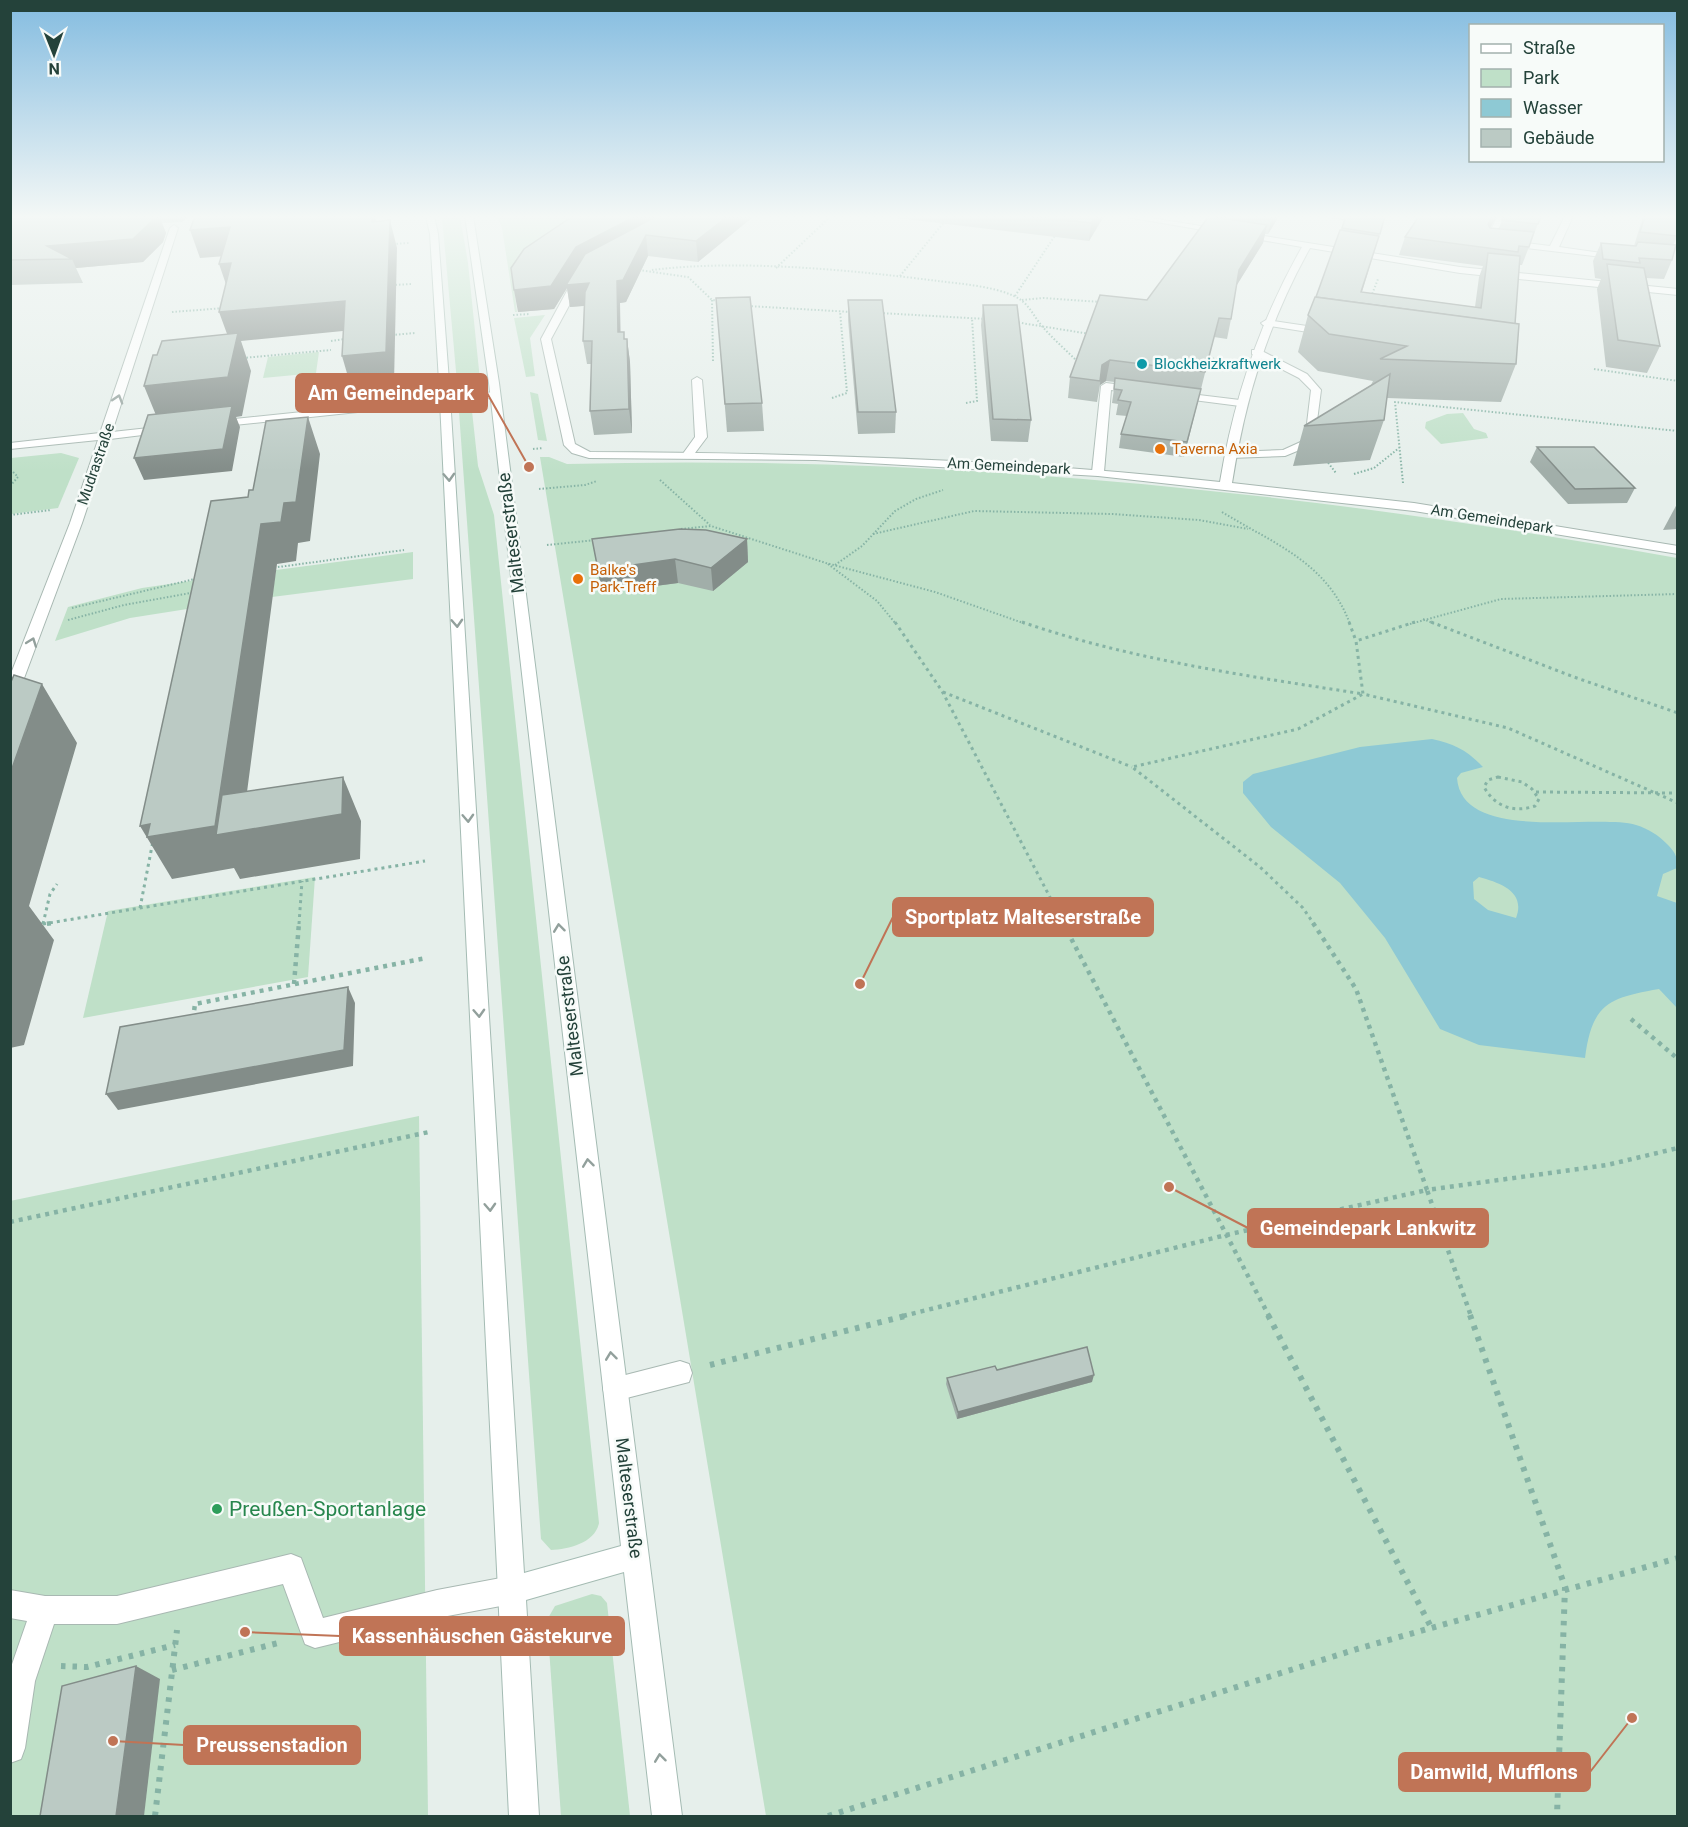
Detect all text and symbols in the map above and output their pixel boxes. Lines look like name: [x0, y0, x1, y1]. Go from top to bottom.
north arrow: [24, 24, 84, 84]
legend: [1469, 24, 1664, 162]
text: Straße: [1523, 37, 1575, 58]
text: N: [48, 59, 60, 78]
text: Park: [1523, 67, 1560, 88]
text: Wasser: [1523, 97, 1583, 118]
text: Gebäude: [1523, 127, 1594, 148]
place label: Blockheizkraftwerk: [1154, 355, 1281, 373]
marker: Blockheizkraftwerk: [1135, 357, 1149, 371]
callout: Am Gemeindepark: [296, 374, 487, 412]
text: Am Gemeindepark: [308, 381, 475, 405]
one-way arrow: [111, 394, 123, 405]
street label: Mudrastraße: [74, 421, 118, 507]
place label: Taverna Axia: [1172, 440, 1258, 458]
marker: Taverna Axia: [1153, 442, 1167, 456]
street label: Am Gemeindepark: [947, 454, 1072, 478]
street label: Malteserstraße: [493, 472, 528, 594]
one-way arrow: [443, 473, 456, 482]
street label: Am Gemeindepark: [1430, 500, 1555, 538]
place label: Balke's Park-Treff: [590, 561, 657, 596]
marker: Balke's Park-Treff: [571, 572, 585, 586]
one-way arrow: [451, 619, 464, 628]
one-way arrow: [24, 638, 37, 648]
one-way arrow: [461, 813, 474, 822]
callout: Sportplatz Malteserstraße: [893, 898, 1153, 936]
text: Sportplatz Malteserstraße: [905, 905, 1141, 929]
one-way arrow: [553, 923, 566, 932]
street label: Malteserstraße: [552, 955, 587, 1077]
one-way arrow: [472, 1008, 485, 1017]
one-way arrow: [582, 1158, 594, 1167]
one-way arrow: [483, 1203, 496, 1212]
callout: Gemeindepark Lankwitz: [1248, 1209, 1488, 1247]
text: Gemeindepark Lankwitz: [1260, 1216, 1476, 1240]
one-way arrow: [605, 1352, 618, 1361]
street label: Malteserstraße: [612, 1437, 647, 1559]
place label: Preußen-Sportanlage: [229, 1497, 426, 1521]
marker: Preußen-Sportanlage: [210, 1502, 224, 1516]
callout: Kassenhäuschen Gästekurve: [340, 1617, 624, 1655]
text: Kassenhäuschen Gästekurve: [352, 1624, 612, 1648]
callout: Preussenstadion: [184, 1726, 360, 1764]
text: Preussenstadion: [196, 1733, 348, 1757]
callout: Damwild, Mufflons: [1399, 1753, 1590, 1791]
one-way arrow: [655, 1754, 667, 1763]
text: Damwild, Mufflons: [1410, 1760, 1578, 1784]

